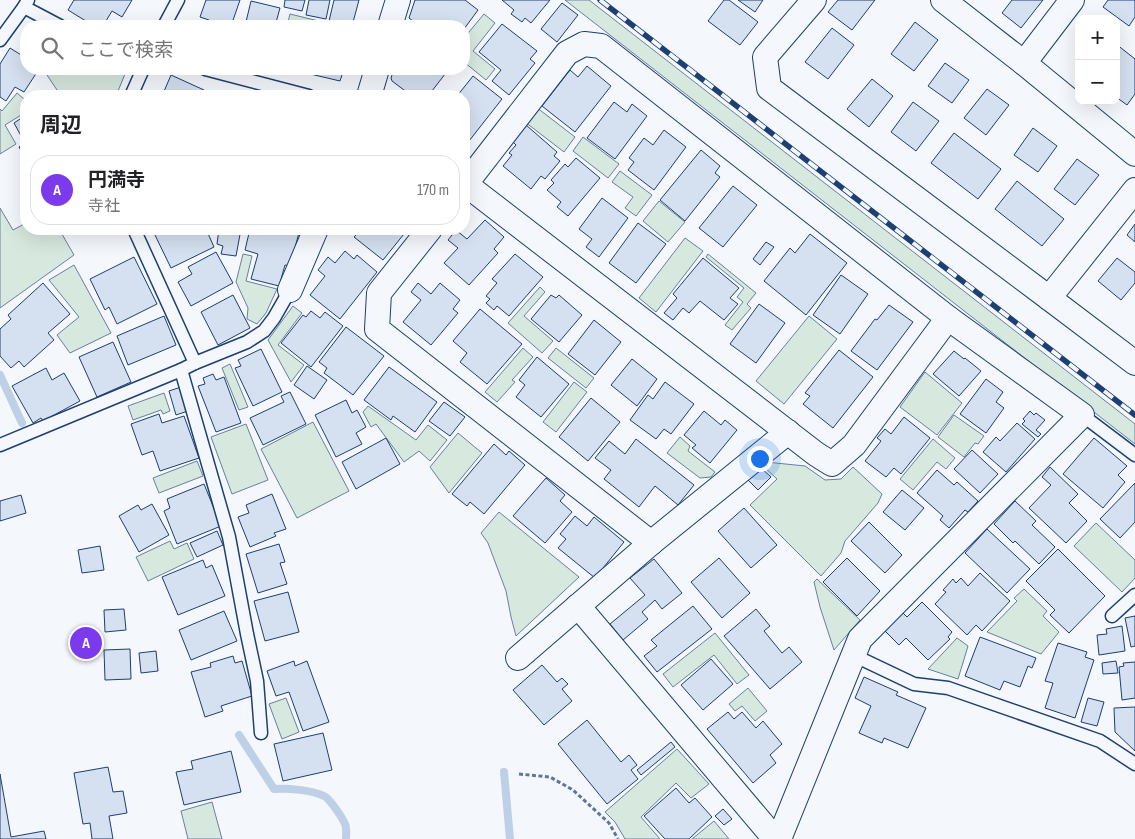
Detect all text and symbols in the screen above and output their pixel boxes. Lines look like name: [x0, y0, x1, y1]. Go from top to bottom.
map controls: [1075, 15, 1120, 105]
button: +: [1075, 15, 1120, 60]
search box: [20, 20, 470, 75]
icon: search: [38, 34, 66, 62]
text: ここで検索: [78, 39, 173, 62]
button: −: [1075, 60, 1120, 105]
text: 周辺: [40, 113, 82, 138]
text: 円満寺: [88, 169, 145, 192]
text: A: [53, 181, 61, 200]
text: 170 m: [417, 181, 449, 200]
text: 寺社: [88, 197, 120, 216]
your location: [747, 446, 773, 472]
pin: A: [70, 624, 102, 662]

